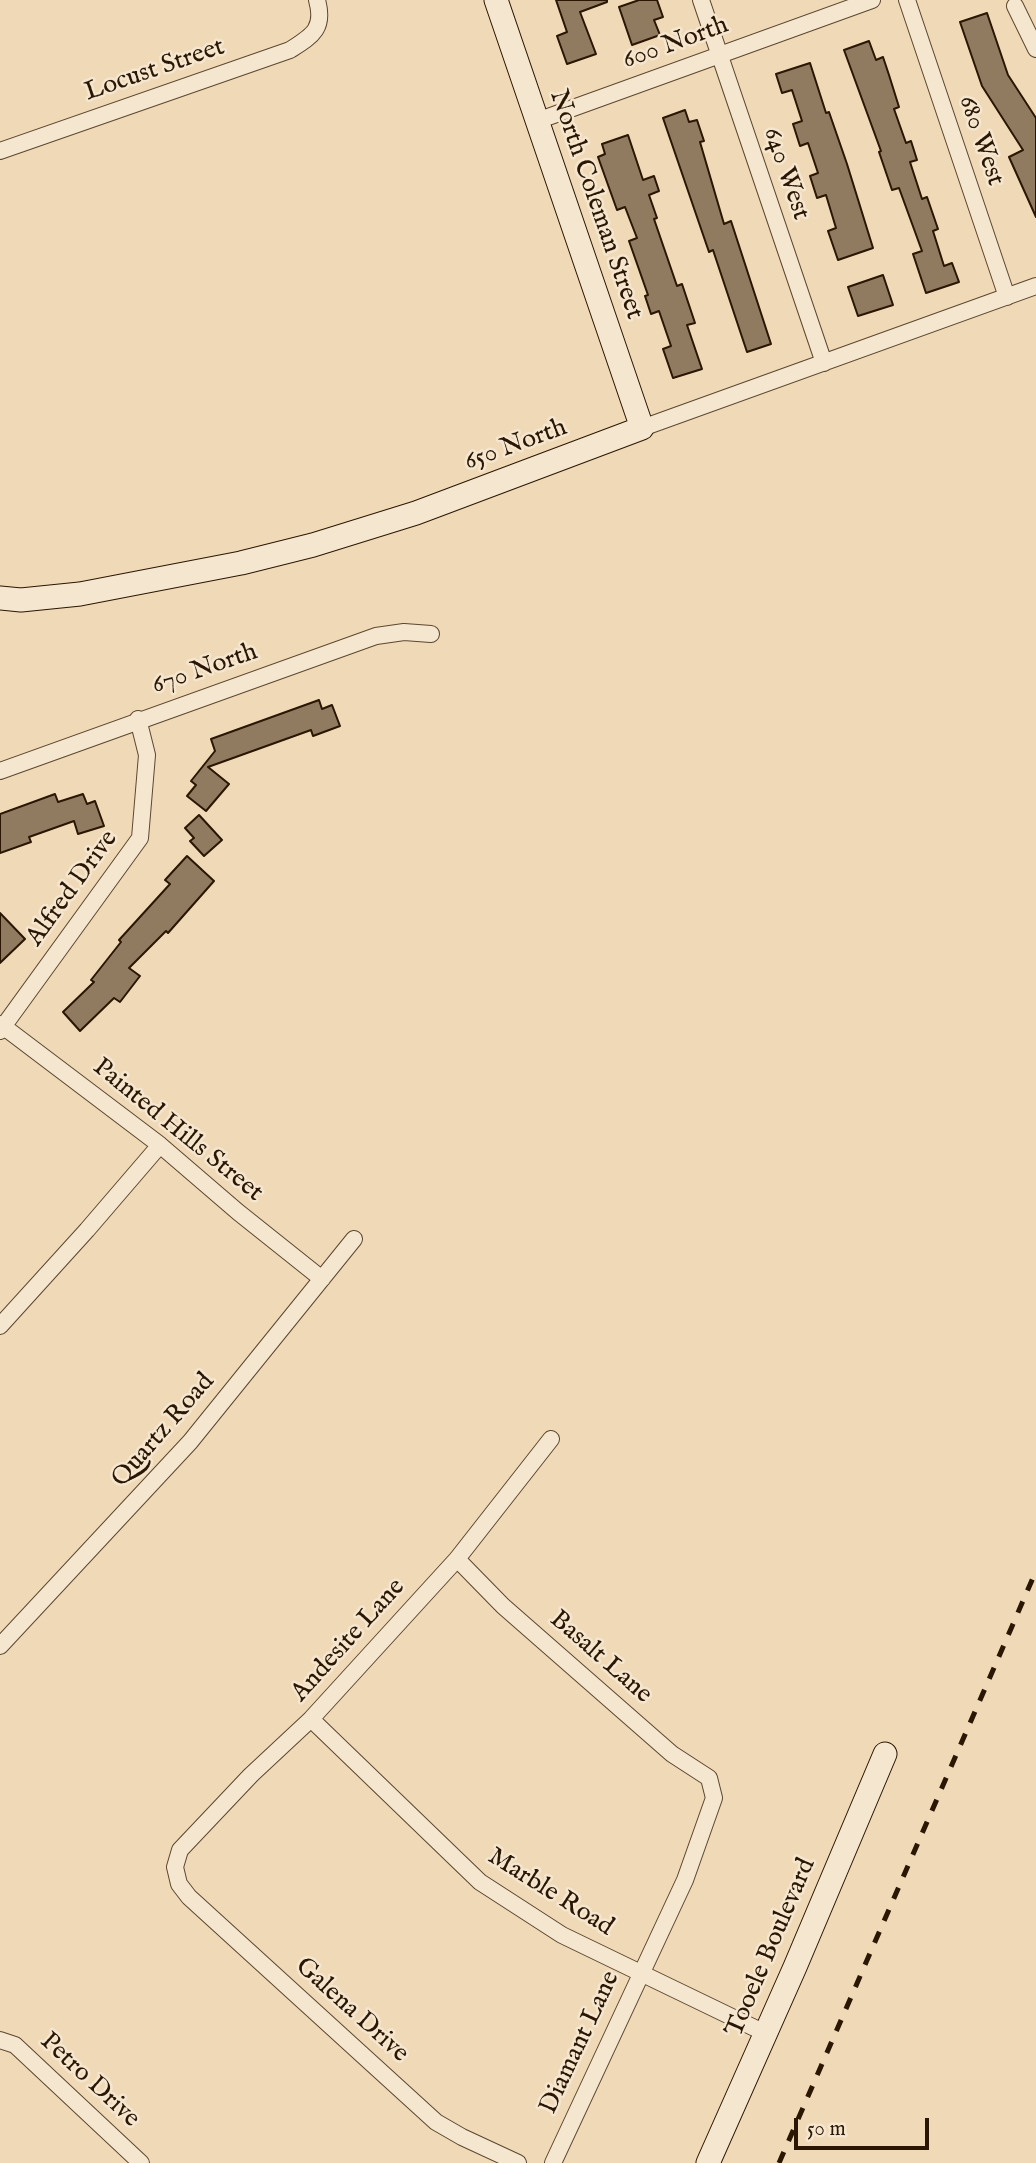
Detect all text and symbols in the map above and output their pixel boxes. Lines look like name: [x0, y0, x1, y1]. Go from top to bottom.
street label: 600 North: [619, 10, 733, 78]
street label: Locust Street: [81, 33, 229, 109]
street label: North Coleman Street: [541, 86, 649, 324]
street label: 680 West: [950, 92, 1010, 190]
street label: 640 West: [755, 124, 815, 224]
street label: 650 North: [461, 413, 571, 479]
street label: 670 North: [148, 637, 262, 703]
street label: Alfred Drive: [20, 825, 126, 953]
street label: Painted Hills Street: [86, 1053, 268, 1209]
street label: Quartz Road: [106, 1368, 222, 1494]
street label: Andesite Lane: [285, 1573, 413, 1709]
street label: Basalt Lane: [542, 1605, 658, 1711]
street label: Marble Road: [481, 1842, 619, 1944]
street label: Tooele Boulevard: [720, 1854, 824, 2042]
street label: Galena Drive: [288, 1952, 414, 2070]
street label: Diamant Lane: [534, 1967, 628, 2119]
street label: Petro Drive: [33, 2027, 145, 2135]
scale bar: [798, 2104, 933, 2148]
text: 50 m: [807, 2116, 846, 2143]

